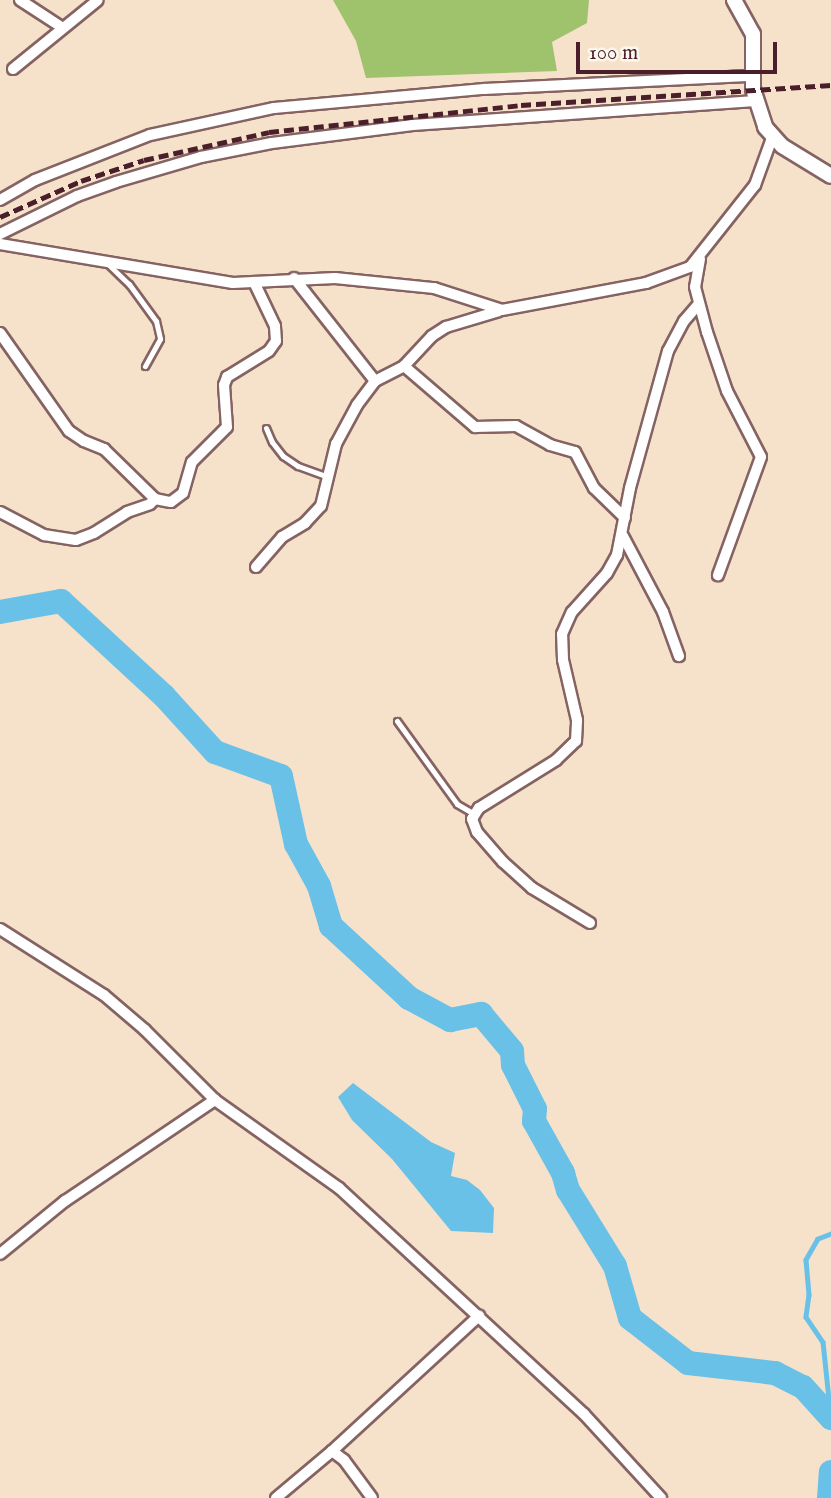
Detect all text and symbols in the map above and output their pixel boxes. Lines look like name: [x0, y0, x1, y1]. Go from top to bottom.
scale bar: [579, 28, 780, 72]
text: 100 m: [589, 40, 638, 67]

